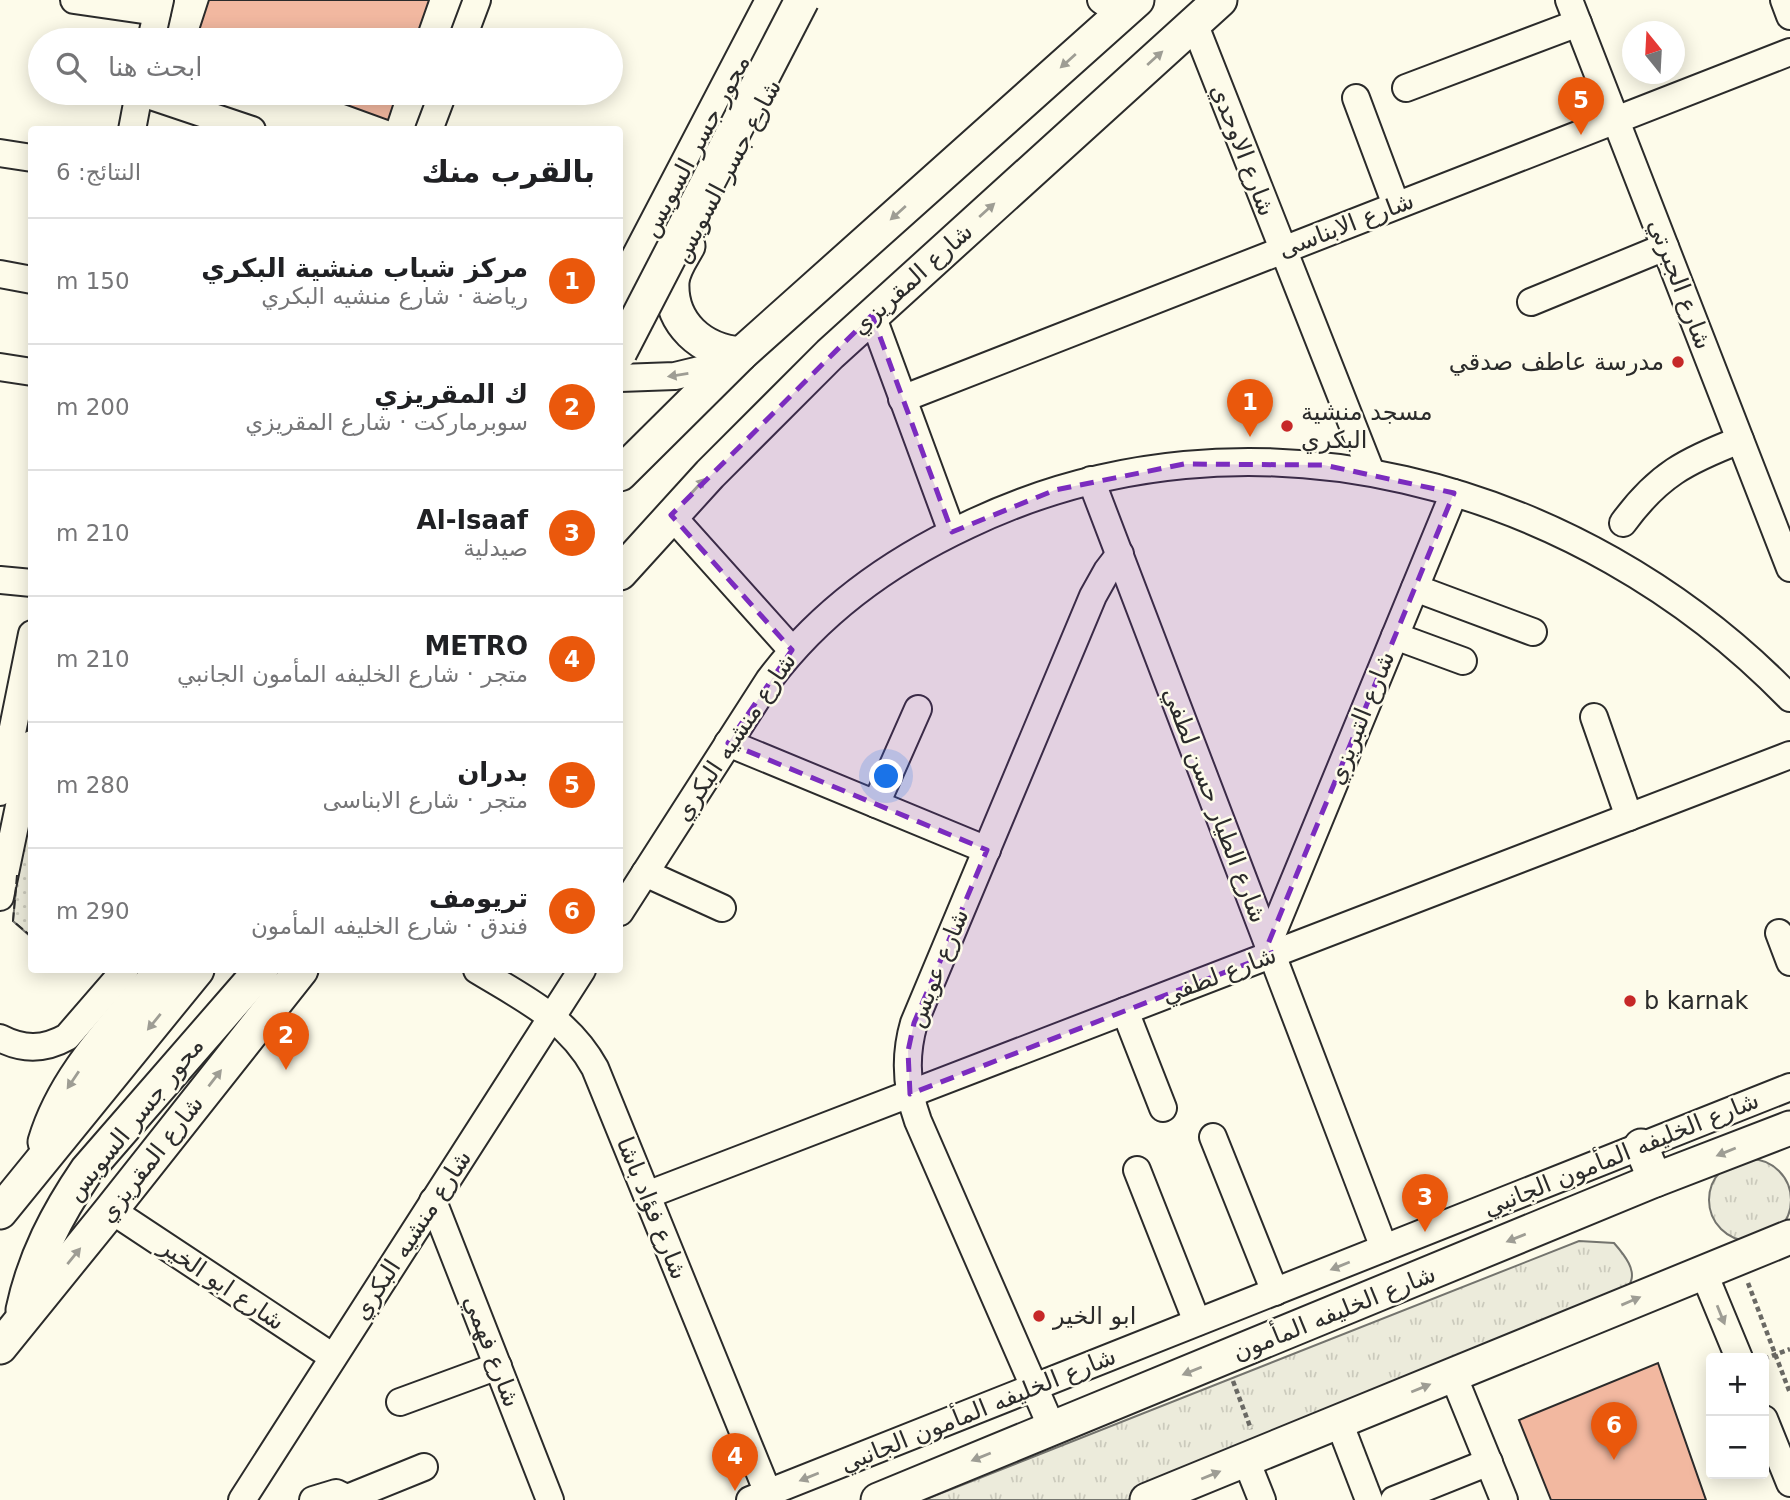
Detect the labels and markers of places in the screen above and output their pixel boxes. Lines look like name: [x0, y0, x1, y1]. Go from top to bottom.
pin: 5: [1558, 77, 1604, 135]
place label: مدرسة عاطف صدقي: [1449, 348, 1664, 376]
marker: مدرسة عاطف صدقي: [1670, 354, 1686, 370]
pin: 1: [1227, 379, 1273, 437]
place label: مسجد منشية البكري: [1301, 398, 1433, 454]
marker: مسجد منشية البكري: [1279, 418, 1295, 434]
place label: b karnak: [1644, 987, 1748, 1015]
marker: b karnak: [1622, 993, 1638, 1009]
pin: 2: [263, 1012, 309, 1070]
pin: 3: [1402, 1174, 1448, 1232]
place label: ابو الخير: [1052, 1302, 1136, 1330]
marker: ابو الخير: [1031, 1308, 1047, 1324]
pin: 6: [1591, 1402, 1637, 1460]
pin: 4: [712, 1433, 758, 1491]

